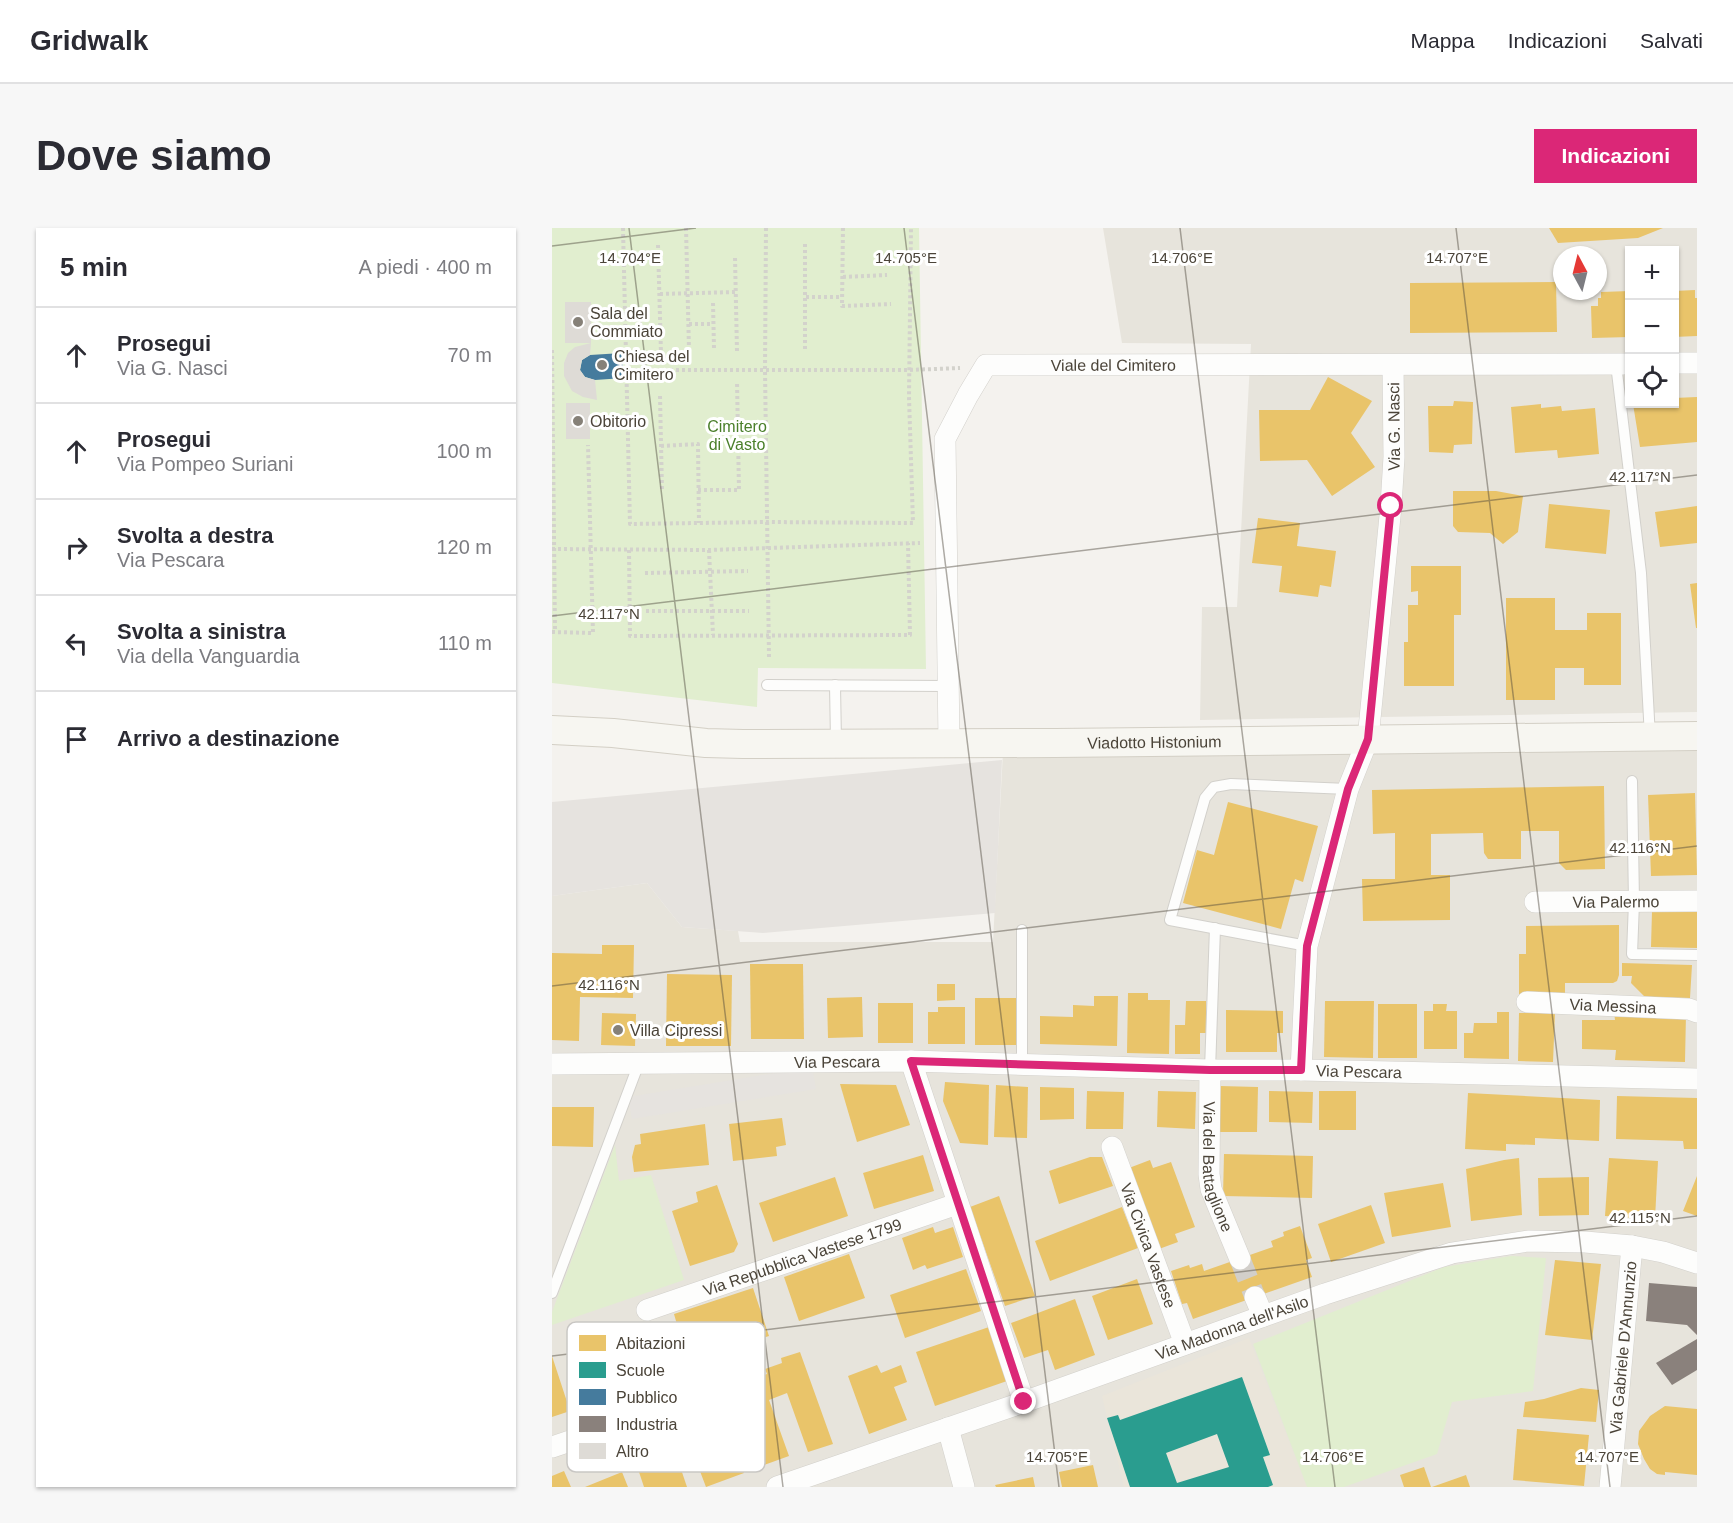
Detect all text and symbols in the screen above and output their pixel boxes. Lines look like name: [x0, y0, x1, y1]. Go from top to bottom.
text: Gridwalk: [30, 25, 148, 56]
text: Mappa: [1411, 29, 1475, 52]
text: Indicazioni: [1508, 29, 1607, 52]
text: Salvati: [1640, 29, 1703, 52]
button: Indicazioni: [1534, 129, 1697, 183]
text: Dove siamo: [36, 132, 272, 179]
north arrow: [1553, 246, 1607, 300]
map controls: [1625, 246, 1679, 408]
button: +: [1625, 246, 1679, 300]
text: 14.704°E: [599, 249, 661, 266]
text: 14.705°E: [875, 249, 937, 266]
text: 14.706°E: [1151, 249, 1213, 266]
text: 14.707°E: [1426, 249, 1488, 266]
text: 5 min: [60, 252, 128, 282]
text: A piedi · 400 m: [359, 256, 492, 278]
button: −: [1625, 300, 1679, 354]
place label: Sala del Commiato: [590, 305, 663, 340]
marker: Sala del Commiato: [571, 315, 585, 329]
text: Prosegui: [117, 331, 211, 356]
icon: ahead: [60, 339, 93, 372]
text: 70 m: [448, 344, 492, 366]
place label: Chiesa del Cimitero: [614, 348, 690, 383]
button: locate: [1625, 354, 1679, 408]
street label: Viale del Cimitero: [1051, 356, 1176, 373]
text: Via G. Nasci: [117, 357, 228, 379]
marker: Chiesa del Cimitero: [595, 358, 609, 372]
street label: Via G. Nasci: [1385, 382, 1402, 471]
place label: Obitorio: [590, 413, 646, 430]
marker: Obitorio: [571, 414, 585, 428]
park label: Cimitero di Vasto: [707, 418, 767, 453]
text: Prosegui: [117, 427, 211, 452]
icon: ahead: [60, 435, 93, 468]
text: 100 m: [436, 440, 492, 462]
text: Via Pompeo Suriani: [117, 453, 293, 475]
text: 42.117°N: [1609, 468, 1671, 485]
route start: [1377, 492, 1403, 518]
text: Svolta a destra: [117, 523, 274, 548]
icon: right: [60, 531, 93, 564]
text: 120 m: [436, 536, 492, 558]
text: Via Pescara: [117, 549, 224, 571]
text: 42.117°N: [578, 605, 640, 622]
text: Svolta a sinistra: [117, 619, 286, 644]
icon: left: [60, 627, 93, 660]
text: 110 m: [438, 632, 492, 654]
text: Via della Vanguardia: [117, 645, 300, 667]
icon: arrive: [60, 723, 93, 756]
text: Arrivo a destinazione: [117, 726, 340, 751]
street label: Viadotto Histonium: [1087, 733, 1222, 751]
text: 42.116°N: [1609, 839, 1671, 856]
street label: Via Palermo: [1572, 893, 1660, 910]
text: 42.116°N: [578, 976, 640, 993]
street label: Via Messina: [1569, 995, 1657, 1016]
place label: Villa Cipressi: [630, 1022, 722, 1039]
marker: Villa Cipressi: [611, 1023, 625, 1037]
street label: Via Pescara: [794, 1053, 880, 1070]
street label: Via Pescara: [1316, 1062, 1402, 1081]
street label: Via del Battaglione: [1200, 1101, 1236, 1234]
street label: Via Civica Vastese: [1118, 1181, 1179, 1310]
text: 42.115°N: [1609, 1209, 1671, 1226]
street label: Via Repubblica Vastese 1799: [701, 1215, 904, 1299]
street label: Via Gabriele D'Annunzio: [1606, 1260, 1639, 1435]
street label: Via Madonna dell'Asilo: [1153, 1292, 1311, 1363]
legend: [567, 1322, 765, 1472]
text: Abitazioni: [616, 1335, 685, 1352]
text: Scuole: [616, 1362, 665, 1379]
route end: [1010, 1388, 1036, 1414]
text: Pubblico: [616, 1389, 677, 1406]
text: Industria: [616, 1416, 677, 1433]
text: Altro: [616, 1443, 649, 1460]
text: 14.705°E: [1026, 1448, 1088, 1465]
text: 14.706°E: [1302, 1448, 1364, 1465]
text: 14.707°E: [1577, 1448, 1639, 1465]

